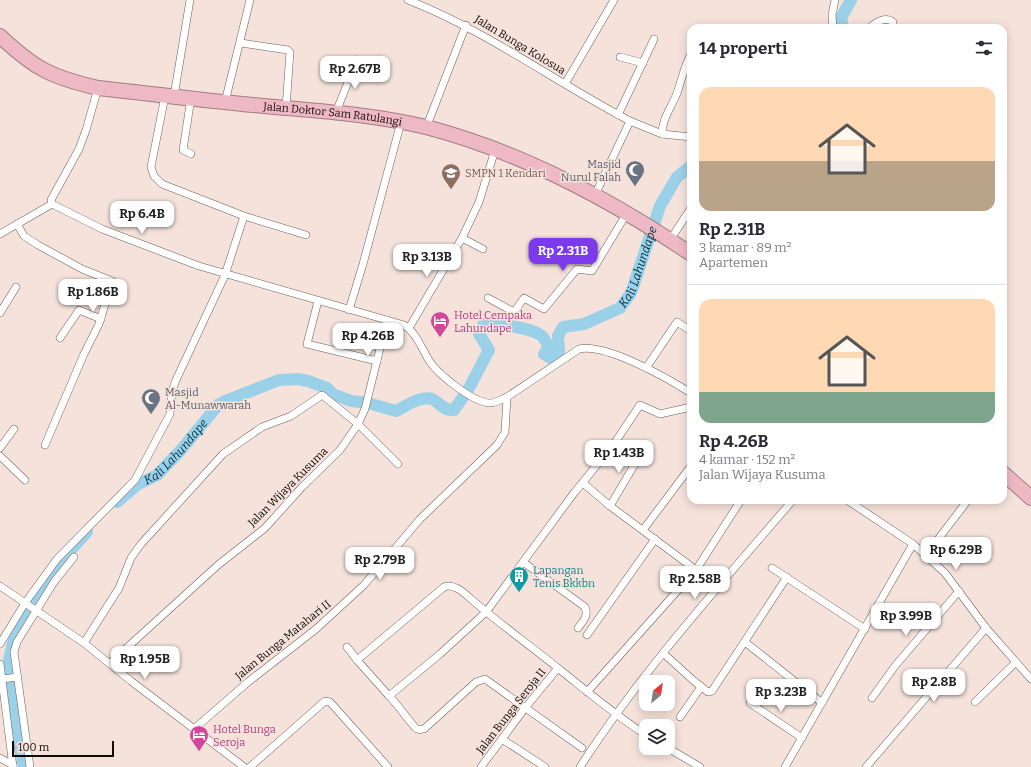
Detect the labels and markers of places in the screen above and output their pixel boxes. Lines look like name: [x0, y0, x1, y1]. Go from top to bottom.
pin: Rp 2.67B: [314, 56, 396, 90]
place label: Masjid Nurul Falah: [561, 158, 621, 184]
mosque icon: Masjid Nurul Falah: [624, 159, 646, 187]
school or university icon: SMPN 1 Kendari: [440, 162, 462, 190]
place label: SMPN 1 Kendari: [465, 167, 547, 180]
pin: Rp 6.4B: [105, 201, 179, 235]
pin: Rp 2.31B: [522, 238, 604, 272]
pin: Rp 3.13B: [386, 244, 468, 278]
pin: Rp 1.86B: [52, 279, 134, 313]
place label: Hotel Cempaka Lahundape: [454, 309, 532, 335]
hotel icon: Hotel Cempaka Lahundape: [429, 310, 451, 338]
pin: Rp 4.26B: [327, 323, 409, 357]
place label: Masjid Al-Munawwarah: [165, 386, 251, 412]
mosque icon: Masjid Al-Munawwarah: [140, 387, 162, 415]
pin: Rp 1.43B: [578, 440, 660, 474]
pin: Rp 6.29B: [915, 537, 997, 571]
pin: Rp 2.79B: [339, 547, 421, 581]
place label: Lapangan Tenis Bkkbn: [533, 564, 595, 590]
building icon: Lapangan Tenis Bkkbn: [508, 565, 530, 593]
pin: Rp 2.58B: [654, 566, 736, 600]
pin: Rp 3.99B: [865, 603, 947, 637]
pin: Rp 1.95B: [104, 646, 186, 680]
pin: Rp 2.8B: [897, 669, 971, 703]
pin: Rp 3.23B: [740, 679, 822, 713]
place label: Hotel Bunga Seroja: [213, 723, 276, 749]
hotel icon: Hotel Bunga Seroja: [188, 724, 210, 752]

